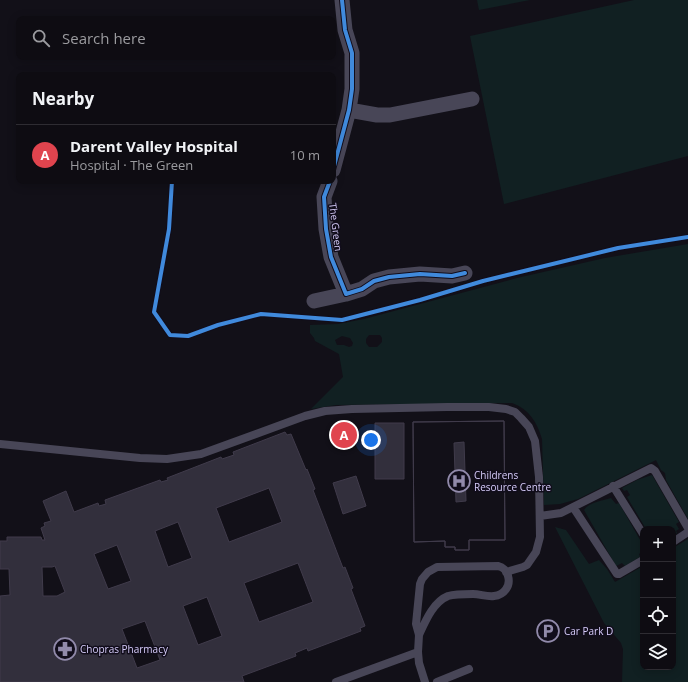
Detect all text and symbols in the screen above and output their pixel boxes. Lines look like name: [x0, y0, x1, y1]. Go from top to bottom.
search box: [16, 16, 336, 60]
icon: search: [30, 27, 52, 49]
text: Search here: [62, 28, 146, 48]
text: Nearby: [32, 87, 94, 110]
text: Darent Valley Hospital: [70, 136, 238, 156]
text: A: [41, 146, 49, 164]
text: 10 m: [290, 146, 320, 164]
text: Hospital · The Green: [70, 156, 193, 174]
street label: The Green: [326, 202, 346, 252]
pin: A: [331, 420, 357, 450]
your location: [361, 430, 381, 450]
hospital icon: Childrens Resource Centre: [446, 468, 472, 494]
place label: Childrens Resource Centre: [474, 468, 551, 494]
map controls: [640, 526, 676, 670]
button: +: [640, 526, 676, 562]
button: −: [640, 562, 676, 598]
button: locate: [640, 598, 676, 634]
parking icon: Car Park D: [535, 618, 561, 644]
place label: Car Park D: [564, 624, 613, 638]
button: layers: [640, 634, 676, 670]
pharmacy icon: Chopras Pharmacy: [52, 636, 78, 662]
place label: Chopras Pharmacy: [80, 642, 169, 656]

